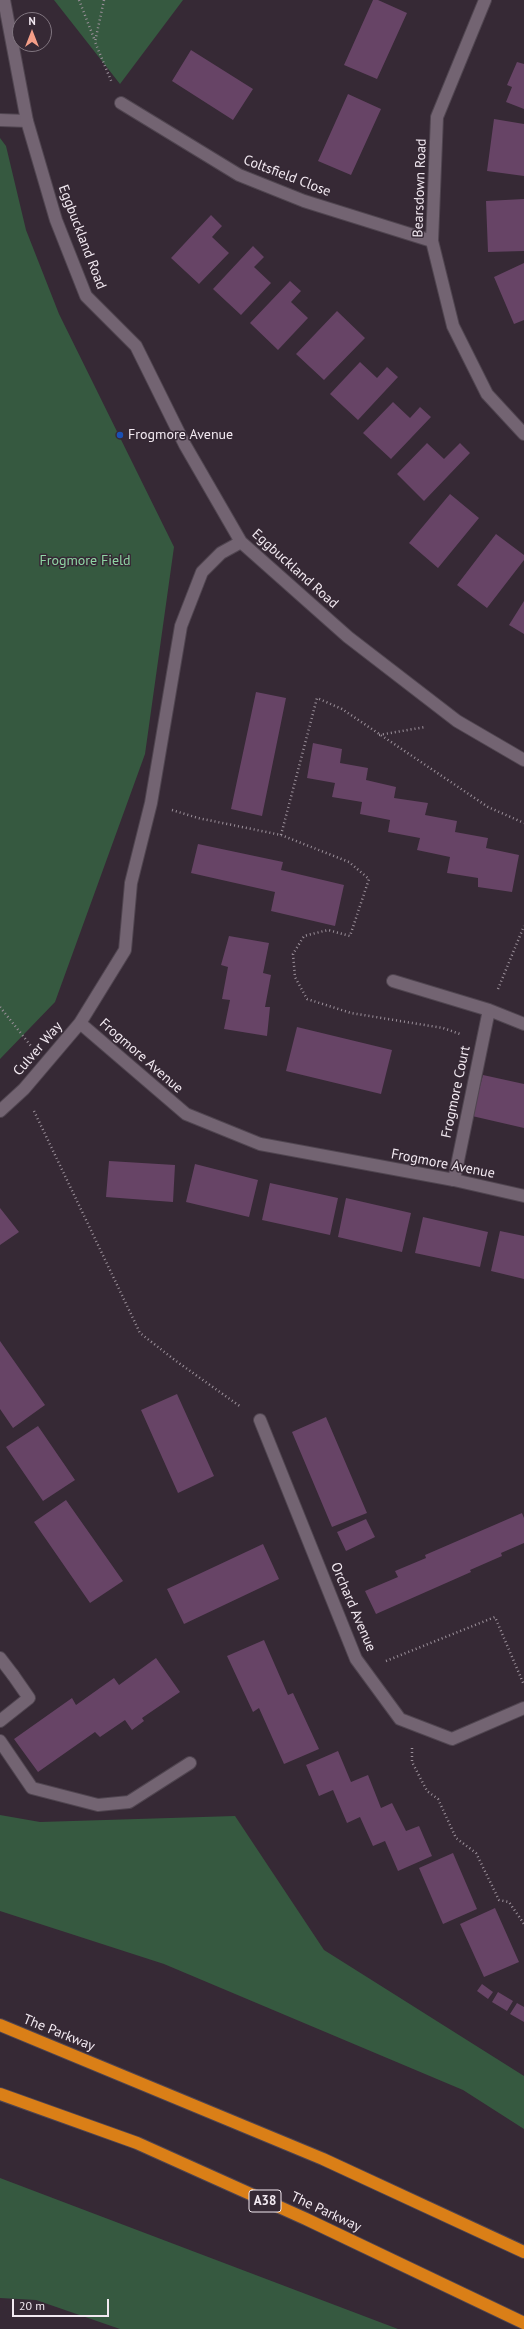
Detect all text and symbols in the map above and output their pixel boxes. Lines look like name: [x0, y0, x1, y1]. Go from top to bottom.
north arrow: [12, 12, 52, 52]
text: N: [28, 14, 36, 28]
street label: Bearsdown Road: [410, 138, 430, 238]
street label: Coltsfield Close: [241, 152, 333, 200]
street label: Eggbuckland Road: [54, 183, 110, 291]
place label: Frogmore Avenue: [128, 427, 233, 443]
marker: Frogmore Avenue: [115, 430, 125, 440]
street label: Eggbuckland Road: [248, 526, 342, 612]
park label: Frogmore Field: [39, 553, 131, 569]
street label: Frogmore Avenue: [96, 1015, 186, 1097]
street label: Culver Way: [10, 1019, 66, 1079]
street label: Frogmore Court: [438, 1044, 474, 1140]
street label: Frogmore Avenue: [390, 1146, 496, 1182]
street label: Orchard Avenue: [327, 1560, 379, 1654]
street label: The Parkway: [21, 2011, 97, 2055]
street label: The Parkway: [288, 2188, 364, 2236]
road number: A38: [249, 2190, 281, 2212]
scale bar: [14, 2291, 111, 2317]
text: 20 m: [19, 2298, 45, 2313]

